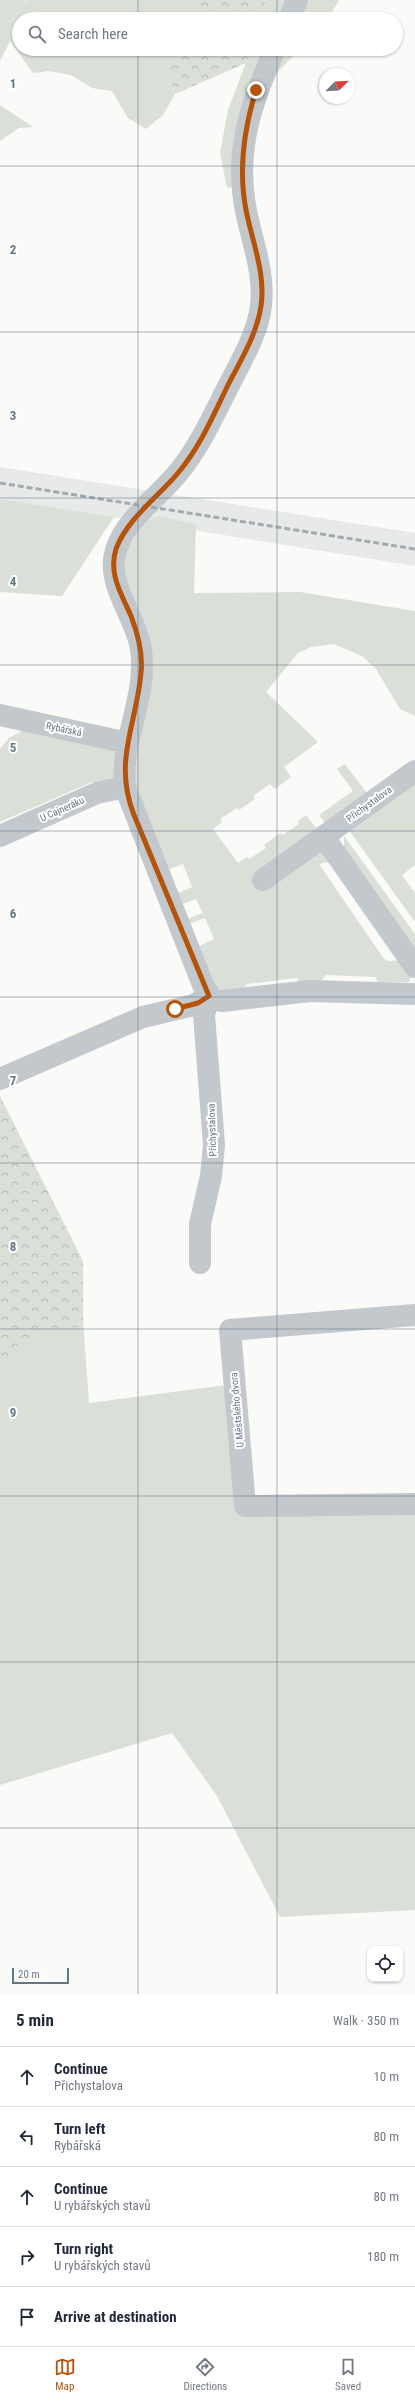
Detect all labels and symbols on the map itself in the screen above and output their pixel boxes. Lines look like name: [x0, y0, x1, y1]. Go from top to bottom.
north arrow: [319, 68, 355, 104]
text: 1: [10, 76, 16, 91]
route end: [247, 81, 265, 99]
text: 2: [10, 242, 17, 257]
text: 3: [10, 408, 16, 423]
text: 4: [10, 574, 17, 589]
street label: Rybářská: [45, 720, 83, 738]
text: 5: [10, 740, 17, 755]
street label: Přichystalova: [344, 784, 394, 824]
street label: U Cajneráku: [38, 794, 86, 824]
text: 6: [10, 906, 17, 921]
route start: [166, 1000, 184, 1018]
text: 7: [10, 1073, 17, 1088]
street label: Přichystalova: [206, 1103, 218, 1157]
text: 8: [10, 1239, 16, 1254]
street label: U Městského dvora: [228, 1372, 246, 1448]
text: 9: [10, 1405, 16, 1420]
scale bar: [12, 1966, 69, 1985]

